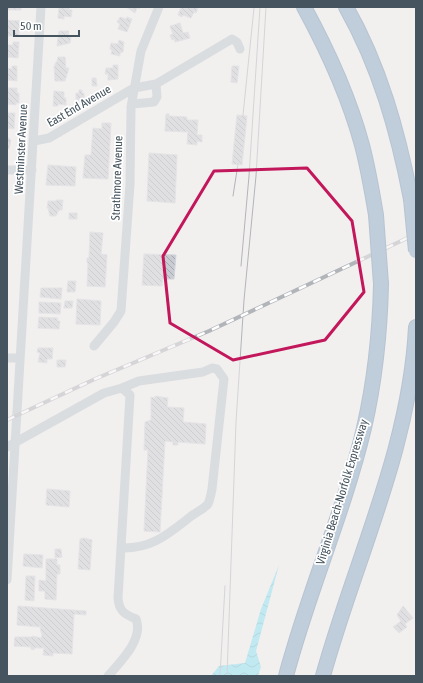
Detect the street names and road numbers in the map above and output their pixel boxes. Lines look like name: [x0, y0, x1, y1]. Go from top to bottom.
street label: East End Avenue: [45, 82, 113, 130]
street label: Westminster Avenue: [12, 104, 30, 194]
street label: Strathmore Avenue: [109, 135, 125, 221]
street label: Virginia Beach-Norfolk Expressway: [313, 418, 371, 566]

